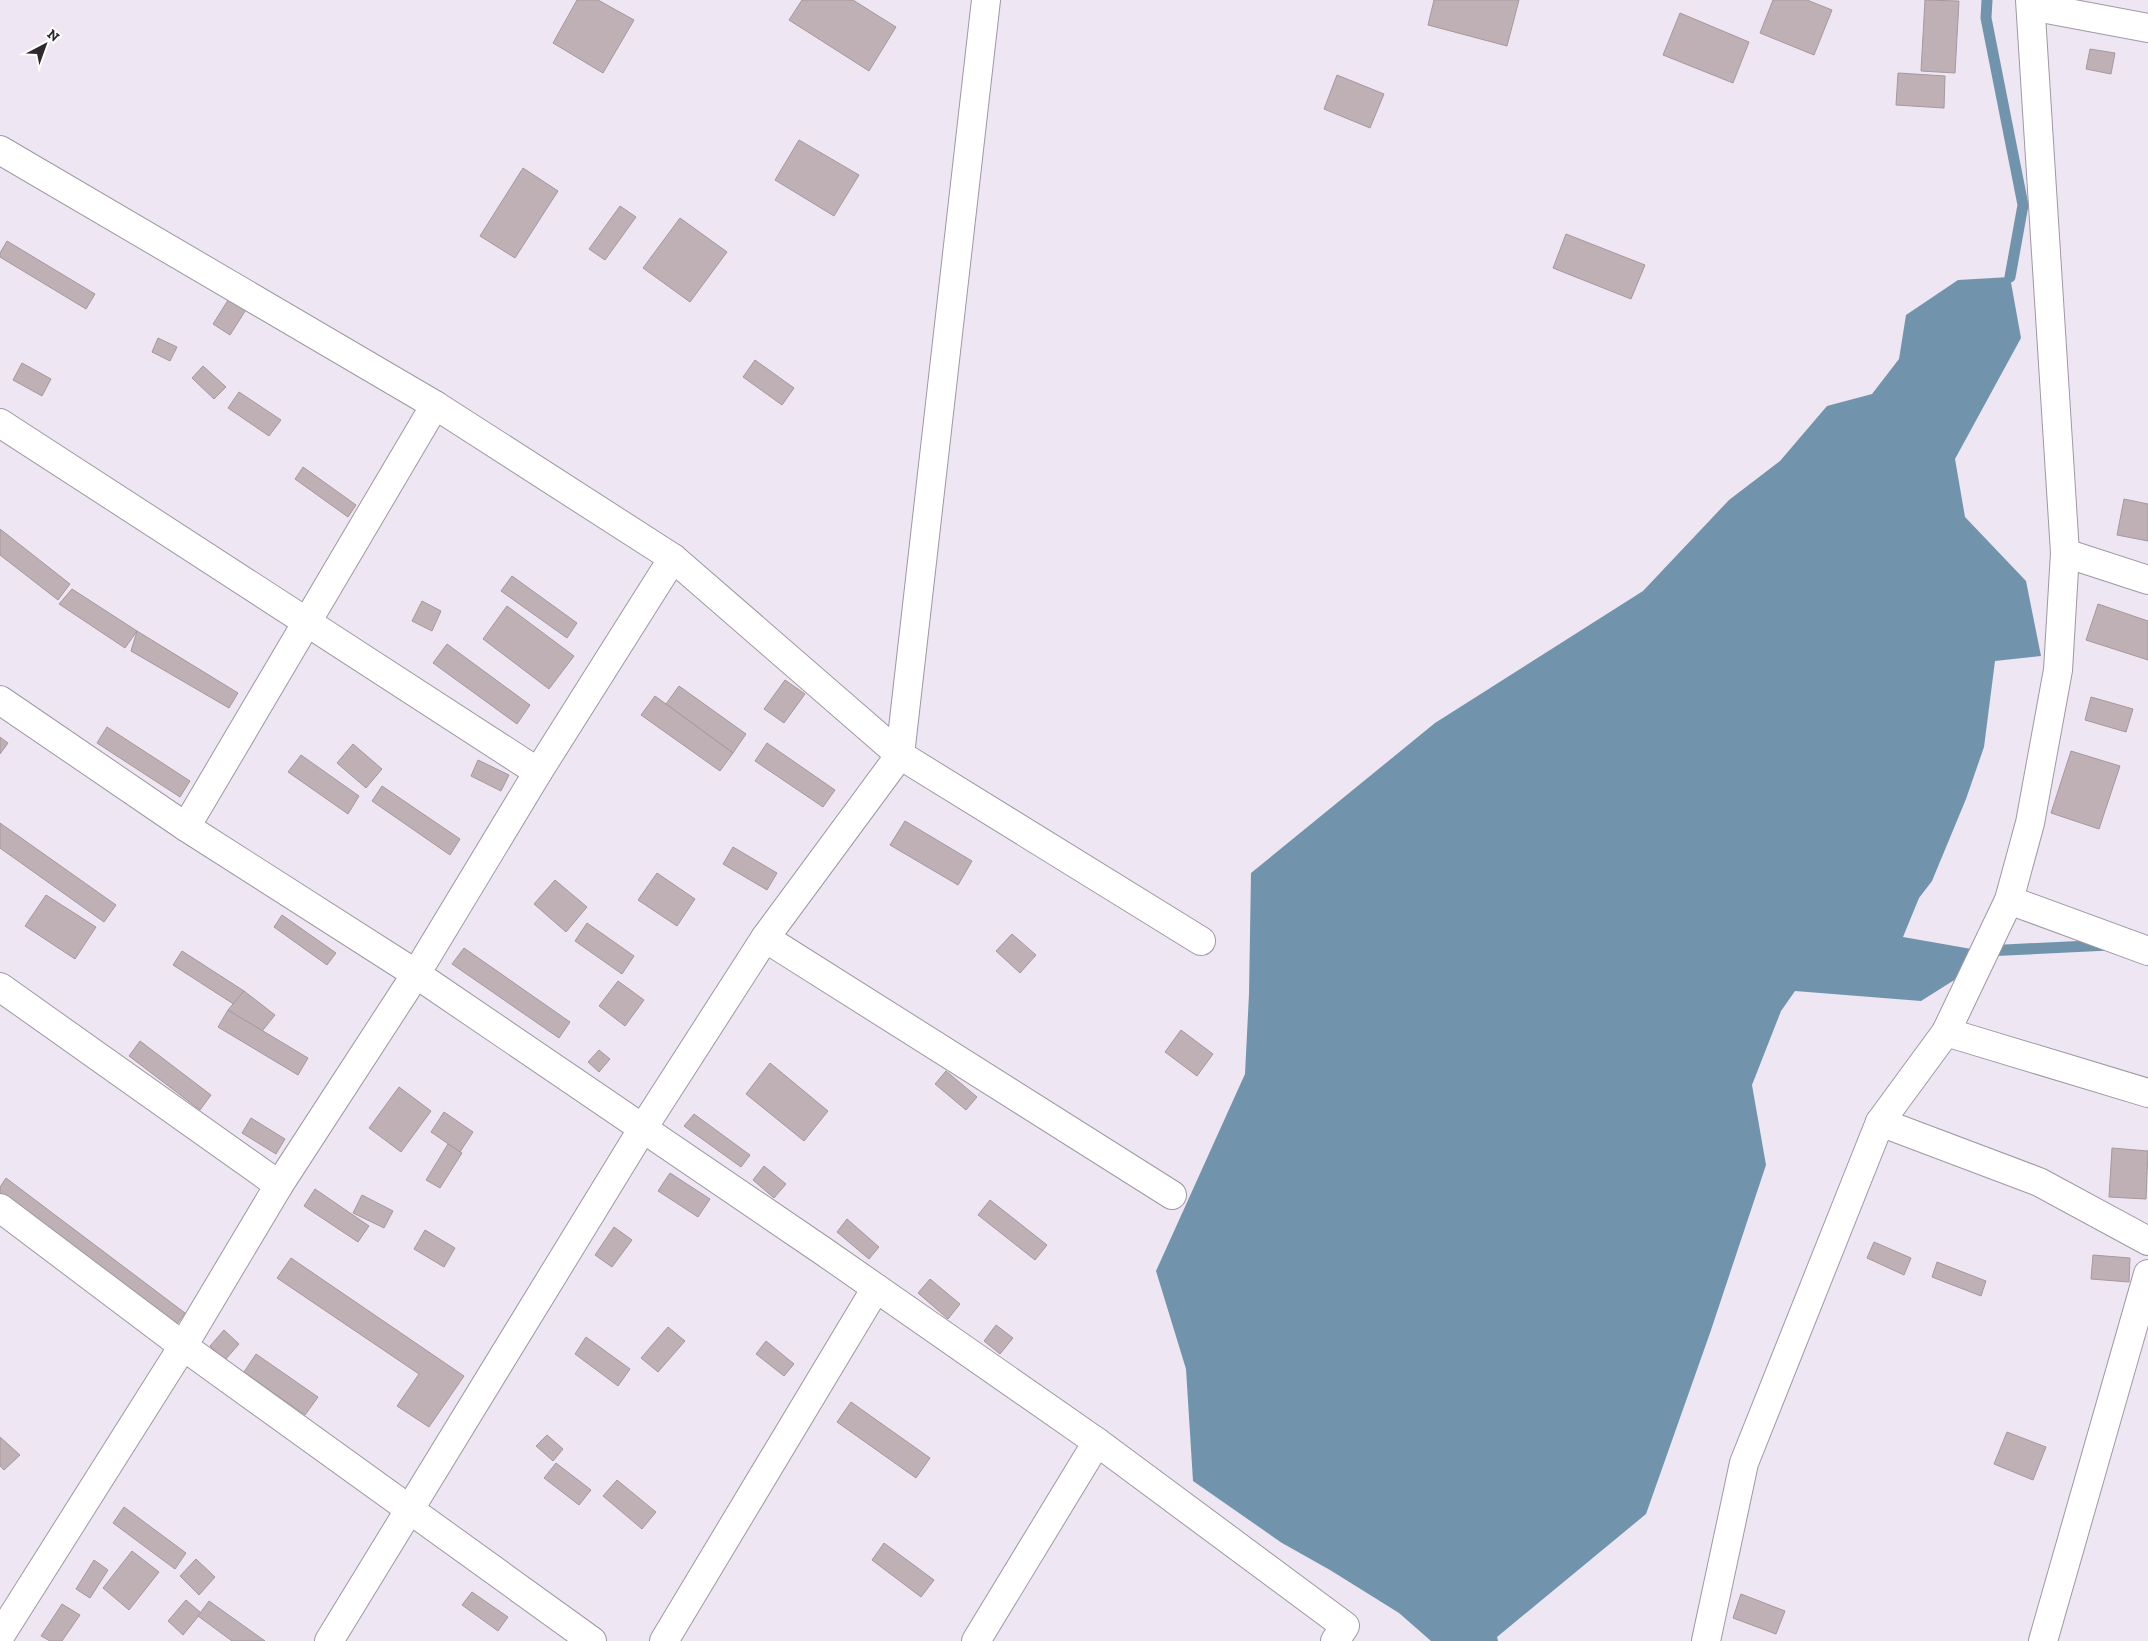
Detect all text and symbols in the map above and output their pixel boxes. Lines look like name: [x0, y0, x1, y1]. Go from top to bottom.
north arrow: [20, 20, 70, 70]
text: N: [44, 26, 63, 46]

